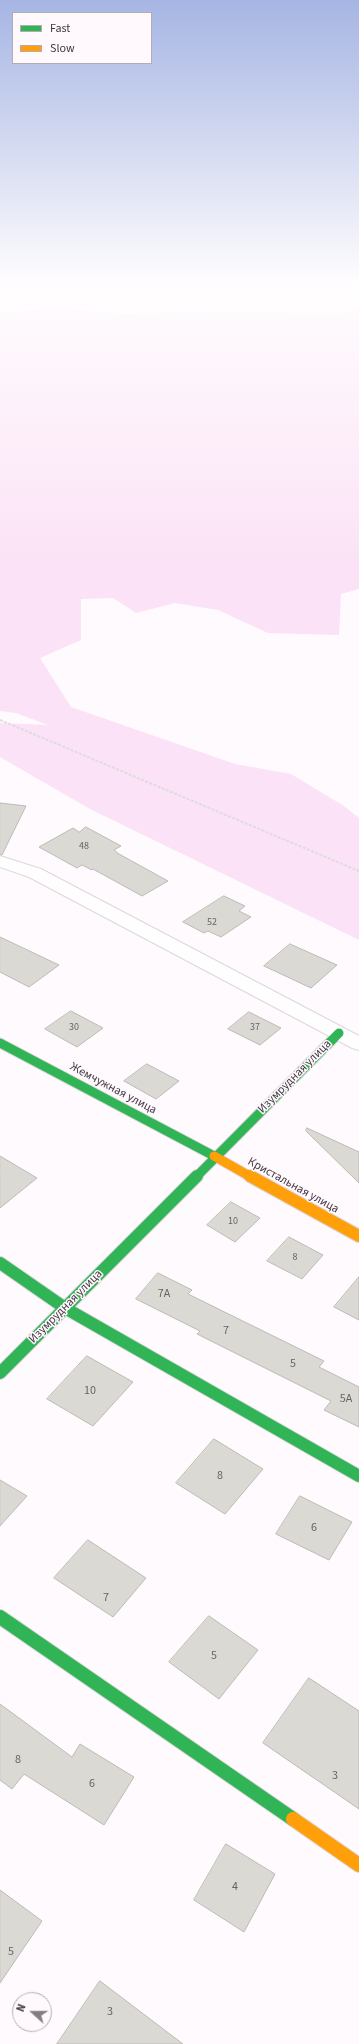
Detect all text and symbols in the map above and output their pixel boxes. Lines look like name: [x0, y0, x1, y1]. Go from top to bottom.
legend: [12, 12, 152, 64]
text: Fast: [50, 20, 70, 37]
text: Slow: [50, 40, 75, 57]
house number: 48: [79, 841, 89, 853]
house number: 52: [207, 917, 217, 929]
house number: 30: [69, 1022, 79, 1034]
house number: 37: [250, 1022, 260, 1034]
street label: Изумрудная улица: [255, 1037, 335, 1117]
street label: Жемчужная улица: [67, 1060, 159, 1118]
street label: Кристальная улица: [245, 1155, 341, 1217]
house number: 10: [228, 1216, 238, 1228]
house number: 8: [293, 1252, 297, 1264]
street label: Изумрудная улица: [26, 1267, 106, 1347]
house number: 7А: [158, 1287, 170, 1301]
house number: 7: [223, 1324, 229, 1338]
house number: 5: [290, 1357, 296, 1371]
house number: 10: [84, 1384, 96, 1398]
house number: 5А: [340, 1392, 352, 1406]
house number: 8: [217, 1469, 223, 1483]
house number: 6: [311, 1521, 317, 1535]
house number: 7: [103, 1591, 109, 1605]
house number: 5: [211, 1649, 217, 1663]
house number: 8: [15, 1753, 21, 1767]
house number: 3: [332, 1769, 338, 1783]
house number: 6: [89, 1777, 95, 1791]
house number: 4: [232, 1880, 238, 1894]
house number: 5: [8, 1945, 14, 1959]
north arrow: [12, 1992, 52, 2032]
text: N: [13, 2002, 30, 2014]
house number: 3: [107, 2005, 113, 2019]

